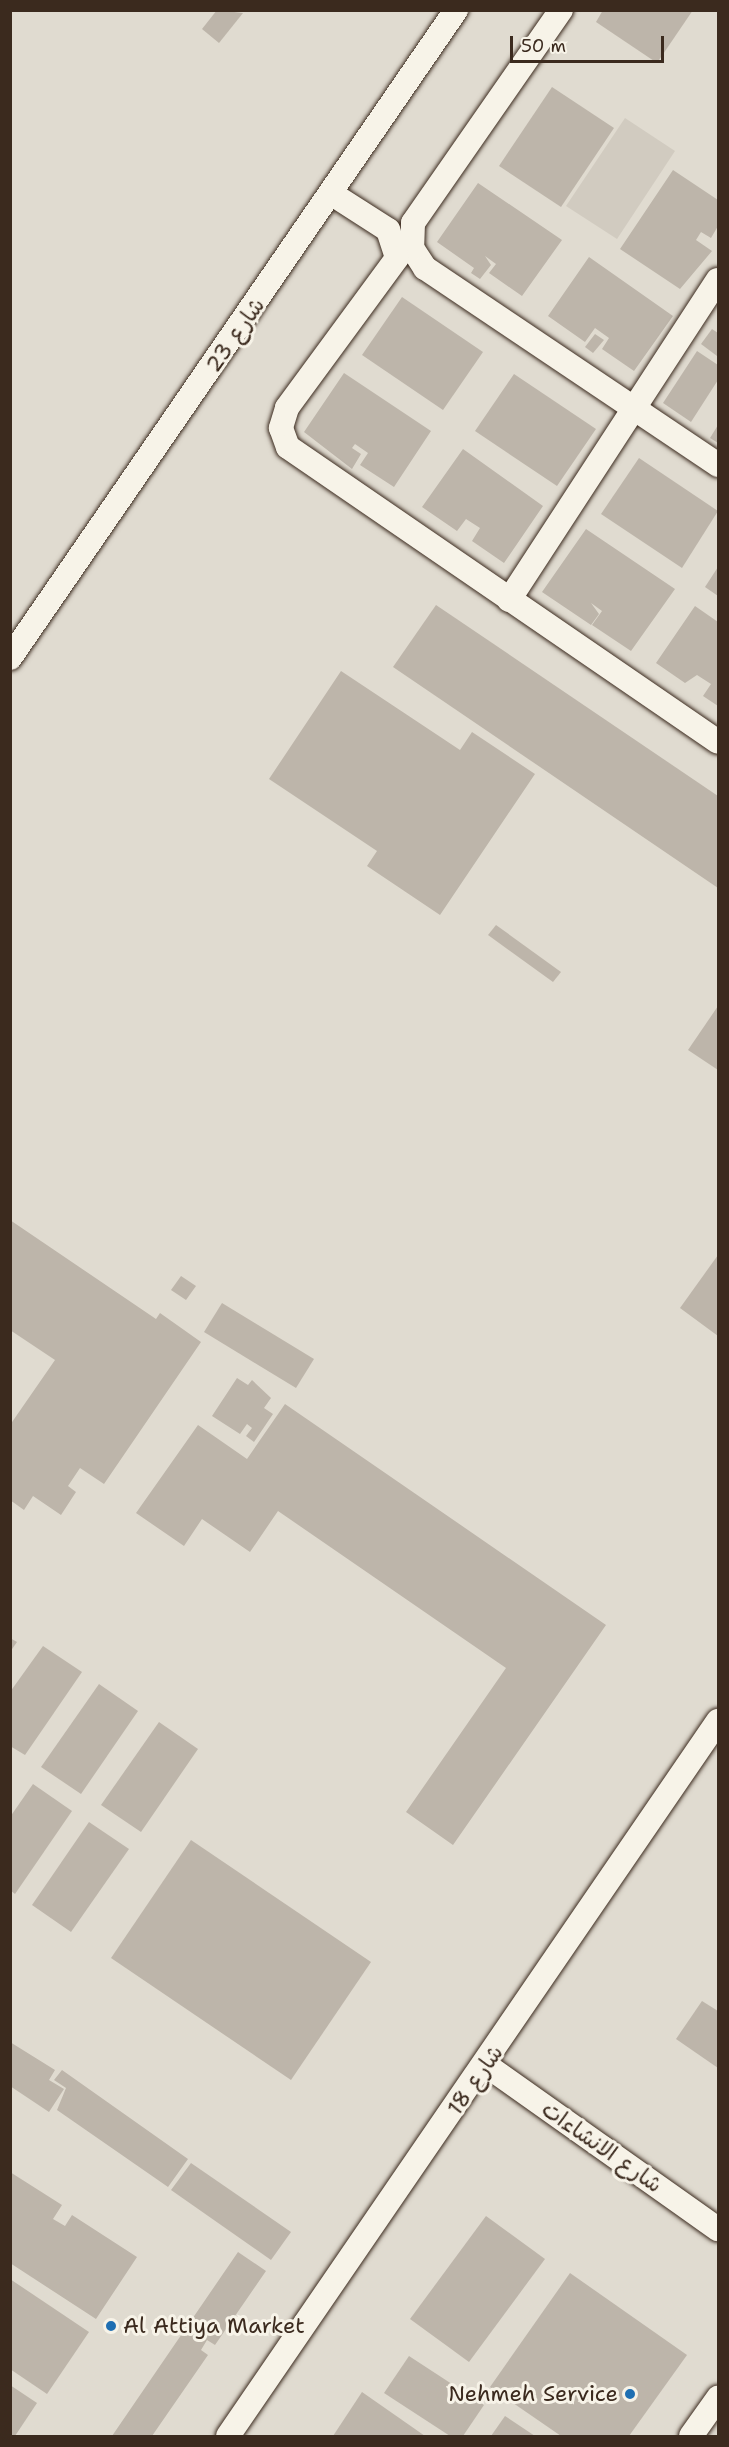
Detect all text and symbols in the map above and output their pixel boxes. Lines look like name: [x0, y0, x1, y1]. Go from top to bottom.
scale bar: [513, 24, 668, 62]
text: 50 m: [521, 34, 566, 58]
street label: شارع 23: [200, 293, 270, 377]
street label: شارع 18: [441, 2040, 509, 2120]
street label: شارع الانشاءات: [537, 2096, 667, 2198]
place label: Al Attiya Market: [123, 2313, 305, 2339]
marker: Al Attiya Market: [104, 2319, 118, 2333]
place label: Nehmeh Service: [448, 2381, 618, 2407]
marker: Nehmeh Service: [623, 2387, 637, 2401]

